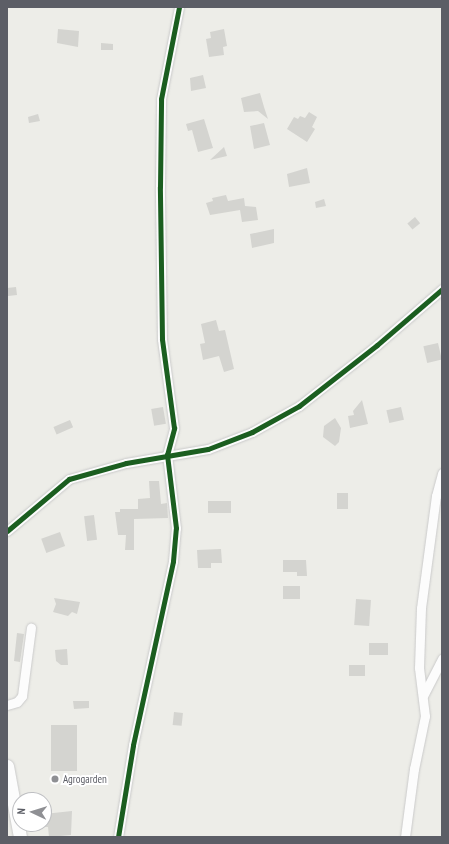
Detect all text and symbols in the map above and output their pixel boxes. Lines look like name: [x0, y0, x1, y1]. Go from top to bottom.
place label: Agrogarden: [63, 772, 107, 786]
marker: Agrogarden: [50, 774, 60, 784]
north arrow: [12, 792, 52, 832]
text: N: [14, 808, 28, 815]

